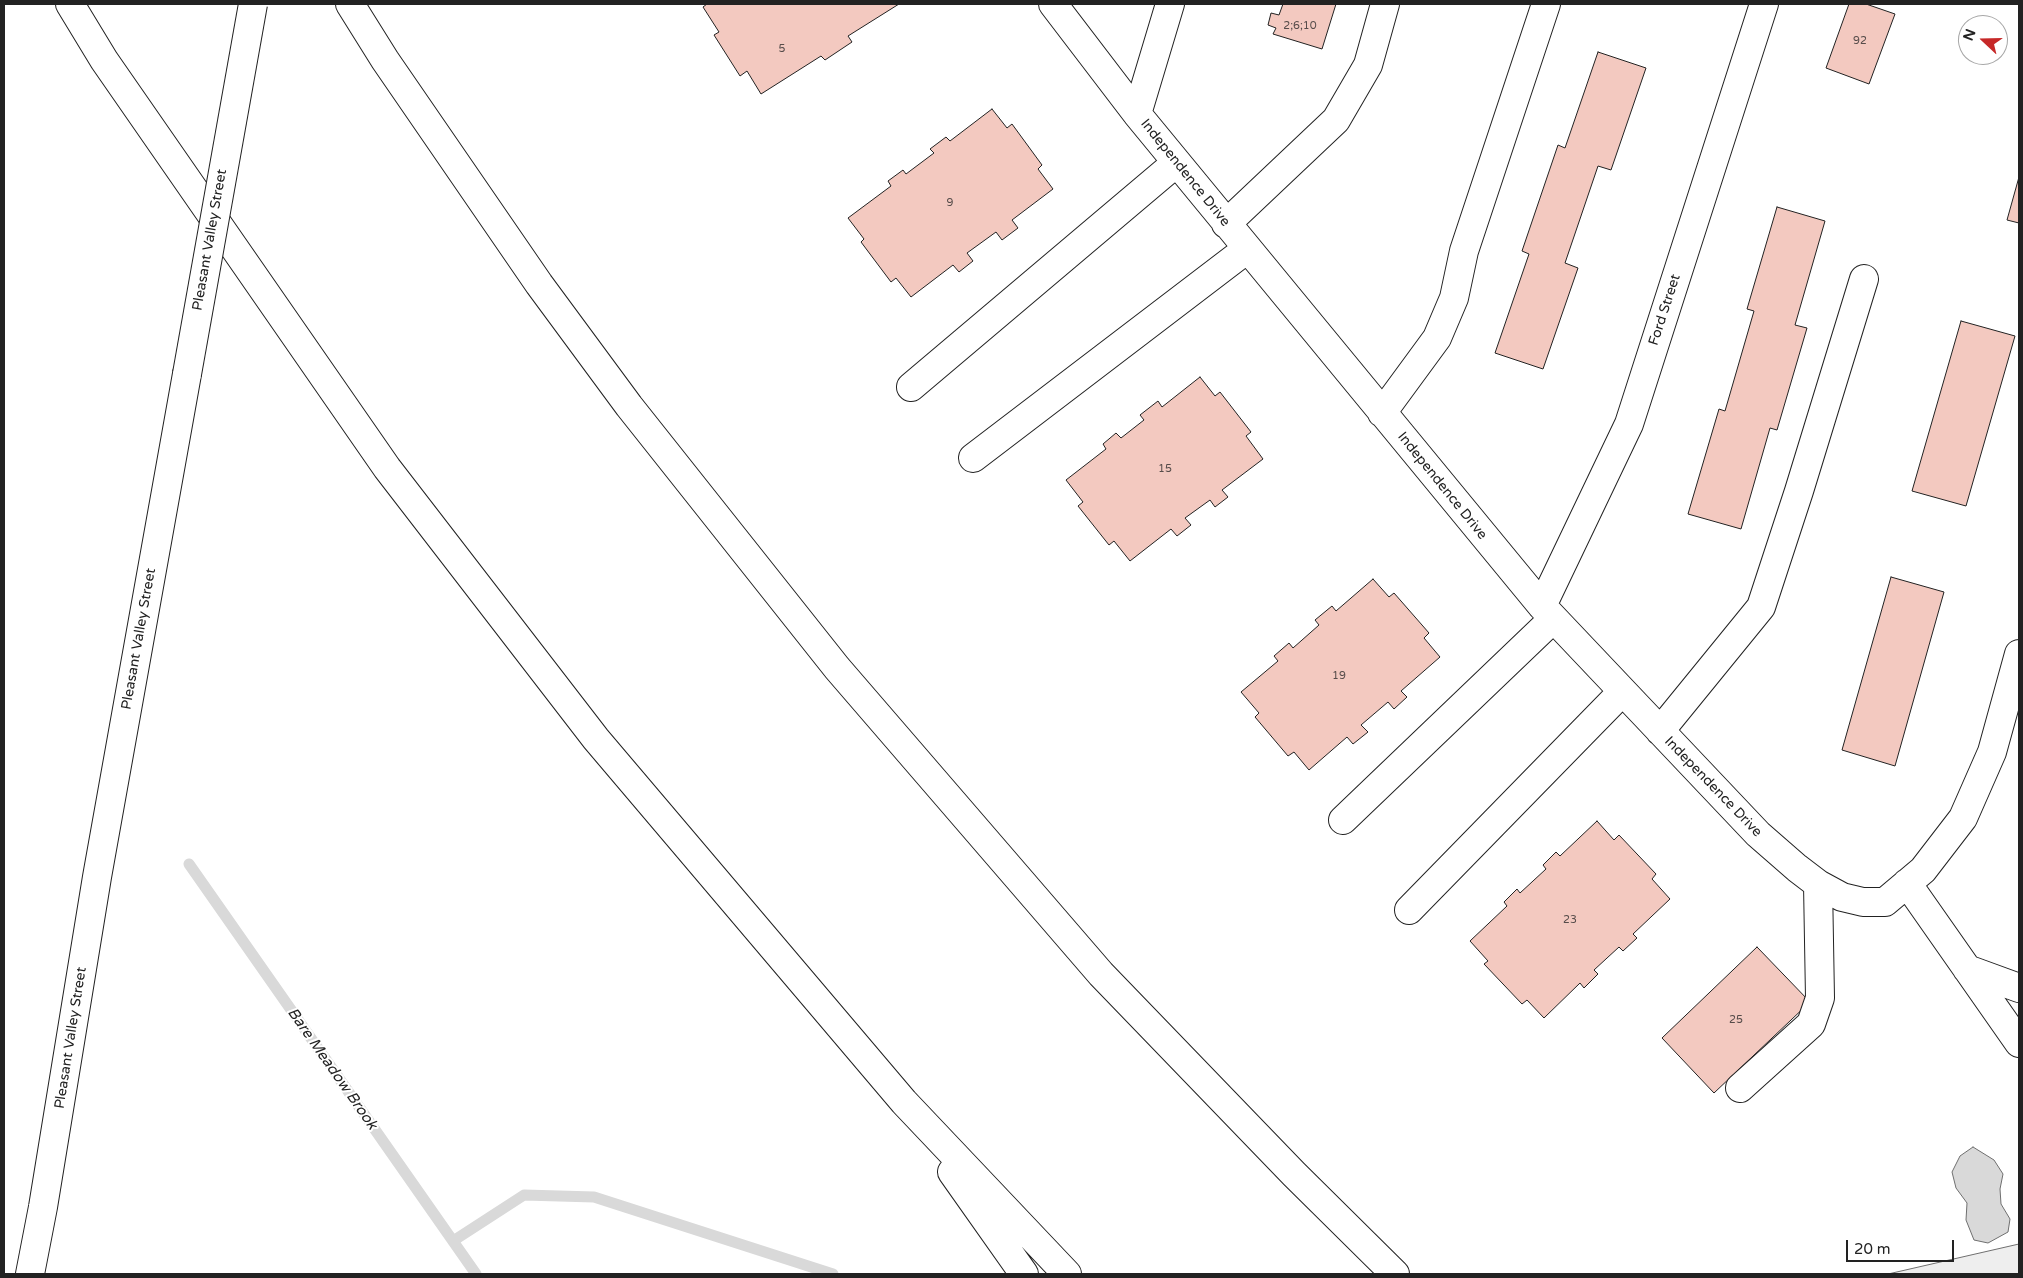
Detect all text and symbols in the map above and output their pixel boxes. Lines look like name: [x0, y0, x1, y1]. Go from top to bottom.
north arrow: [1958, 15, 2008, 65]
house number: 2;6;10: [1283, 19, 1317, 33]
text: N: [1960, 27, 1979, 43]
house number: 92: [1853, 34, 1867, 48]
house number: 5: [779, 42, 785, 56]
street label: Independence Drive: [1137, 116, 1233, 230]
street label: Pleasant Valley Street: [189, 168, 231, 312]
house number: 9: [947, 196, 953, 210]
street label: Ford Street: [1646, 272, 1684, 348]
street label: Independence Drive: [1394, 429, 1490, 543]
house number: 15: [1158, 462, 1172, 476]
street label: Pleasant Valley Street: [118, 567, 160, 711]
house number: 19: [1332, 669, 1346, 683]
street label: Independence Drive: [1661, 733, 1765, 841]
house number: 23: [1563, 913, 1577, 927]
street label: Pleasant Valley Street: [51, 966, 91, 1110]
water label: Bare Meadow Brook: [283, 1005, 381, 1133]
house number: 25: [1729, 1013, 1743, 1027]
scale bar: [1848, 1230, 1956, 1262]
text: 20 m: [1854, 1240, 1891, 1258]

